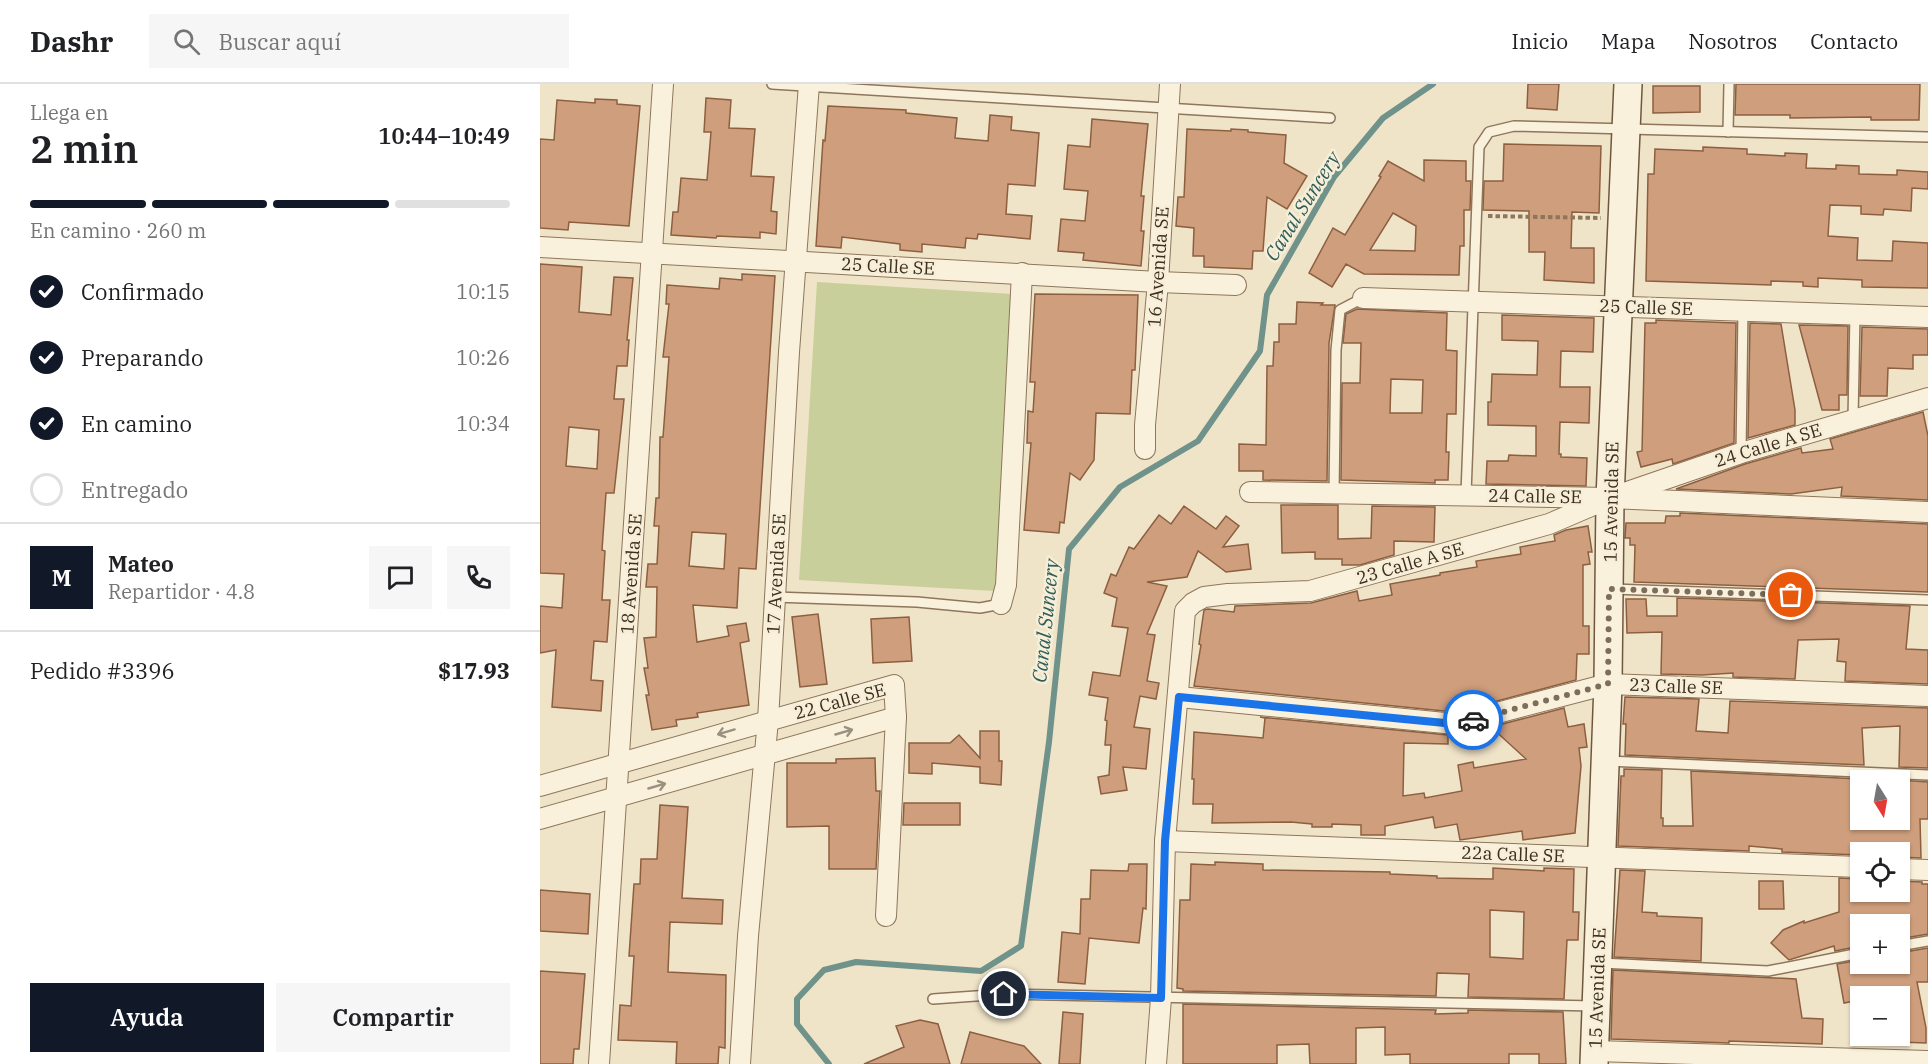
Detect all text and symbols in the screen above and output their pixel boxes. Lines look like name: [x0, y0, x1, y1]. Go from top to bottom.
search box: [149, 14, 569, 68]
text: Dashr: [30, 23, 113, 60]
icon: search: [170, 25, 203, 58]
text: Buscar aquí: [218, 27, 341, 56]
text: Inicio: [1511, 27, 1568, 55]
text: Mapa: [1601, 27, 1655, 55]
text: Nosotros: [1688, 27, 1777, 55]
text: Contacto: [1810, 27, 1898, 55]
text: Llega en: [30, 99, 108, 126]
text: 10:44–10:49: [378, 121, 510, 150]
text: 2 min: [30, 123, 138, 174]
water label: Canal Suncery: [1258, 145, 1347, 266]
street label: 16 Avenida SE: [1142, 206, 1174, 328]
text: En camino · 260 m: [30, 217, 206, 244]
street label: 25 Calle SE: [841, 252, 935, 280]
icon: check: [30, 275, 63, 308]
text: Confirmado: [81, 277, 204, 306]
text: 10:15: [456, 278, 510, 305]
street label: 25 Calle SE: [1599, 294, 1693, 320]
icon: check: [30, 341, 63, 374]
text: Preparando: [81, 343, 203, 372]
text: 10:26: [456, 344, 510, 371]
icon: check: [30, 407, 63, 440]
text: En camino: [81, 409, 192, 438]
text: 10:34: [456, 410, 510, 437]
street label: 24 Calle A SE: [1712, 418, 1824, 472]
street label: 15 Avenida SE: [1598, 441, 1624, 563]
text: Entregado: [81, 475, 188, 504]
street label: 24 Calle SE: [1488, 484, 1582, 508]
street label: 18 Avenida SE: [615, 513, 647, 635]
street label: 17 Avenida SE: [761, 513, 791, 635]
street label: 23 Calle A SE: [1354, 537, 1466, 589]
button: chat: [369, 546, 432, 609]
button: phone: [447, 546, 510, 609]
text: Mateo: [108, 549, 174, 578]
water label: Canal Suncery: [1025, 556, 1065, 684]
text: M: [52, 563, 71, 592]
pin: [1765, 569, 1816, 620]
text: Repartidor · 4.8: [108, 578, 255, 605]
icon: bag: [1774, 578, 1807, 611]
text: Pedido #3396: [30, 656, 175, 685]
text: $17.93: [438, 656, 510, 685]
street label: 23 Calle SE: [1629, 673, 1723, 699]
street label: 22 Calle SE: [792, 678, 888, 724]
courier: [1443, 690, 1503, 750]
icon: car: [1457, 704, 1490, 737]
one-way arrow: [834, 726, 853, 737]
one-way arrow: [717, 727, 736, 738]
north arrow: [1850, 770, 1910, 830]
map controls: [1850, 770, 1910, 1046]
one-way arrow: [647, 780, 666, 791]
street label: 22a Calle SE: [1461, 841, 1565, 867]
button: locate: [1850, 842, 1910, 902]
button: +: [1850, 914, 1910, 974]
street label: 15 Avenida SE: [1583, 927, 1611, 1049]
pin: [978, 968, 1029, 1019]
icon: home: [987, 977, 1020, 1010]
button: Ayuda: [30, 983, 264, 1052]
button: Compartir: [276, 983, 510, 1052]
button: −: [1850, 986, 1910, 1046]

